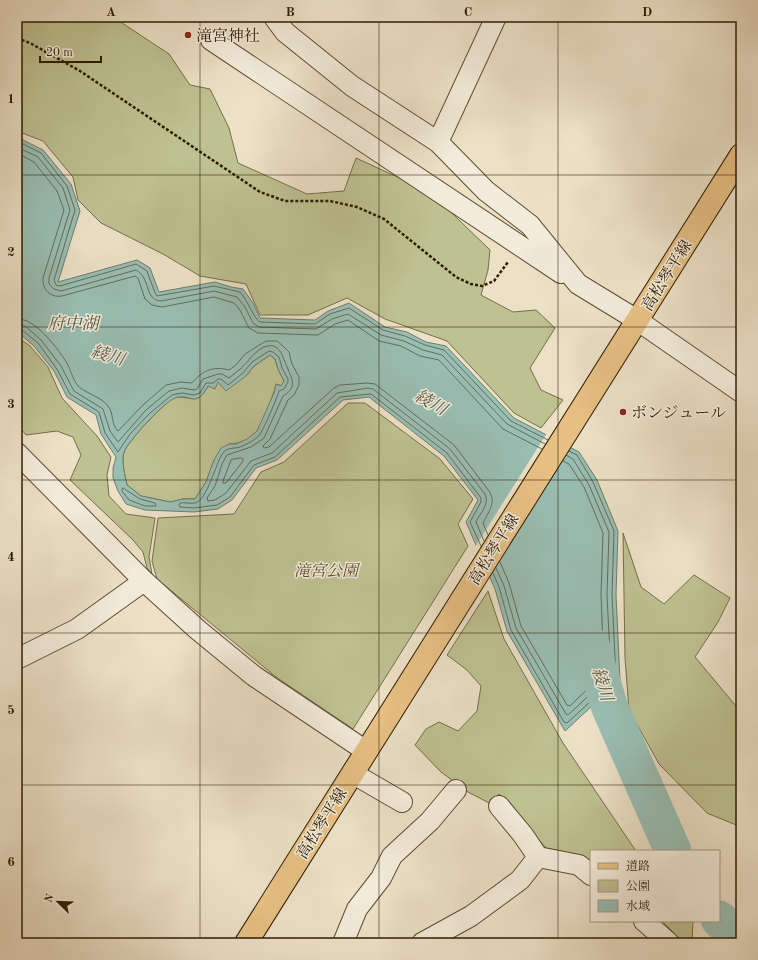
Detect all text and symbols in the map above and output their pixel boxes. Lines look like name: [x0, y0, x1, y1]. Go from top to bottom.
text: A: [106, 6, 116, 19]
text: B: [285, 6, 295, 19]
text: C: [464, 6, 472, 19]
text: D: [642, 6, 652, 19]
place label: 滝宮神社: [196, 27, 260, 45]
marker: 滝宮神社: [183, 30, 193, 40]
scale bar: [40, 38, 101, 64]
text: 20 m: [46, 47, 73, 59]
text: 1: [7, 93, 15, 106]
street label: 高松琴平線: [638, 237, 696, 314]
text: 2: [7, 246, 15, 259]
water label: 府中湖: [48, 314, 101, 333]
water label: 綾川: [89, 342, 129, 370]
water label: 綾川: [411, 386, 452, 420]
text: 3: [7, 398, 15, 411]
place label: ボンジュール: [631, 404, 726, 422]
marker: ボンジュール: [618, 407, 628, 417]
street label: 高松琴平線: [465, 511, 523, 588]
text: 4: [7, 551, 15, 564]
park label: 滝宮公園: [294, 562, 361, 580]
water label: 綾川: [588, 665, 617, 705]
text: 5: [7, 704, 15, 717]
street label: 高松琴平線: [293, 785, 351, 862]
legend: [590, 850, 720, 922]
text: 6: [7, 856, 15, 869]
text: 道路: [626, 859, 650, 873]
text: 公園: [626, 880, 650, 893]
north arrow: [38, 882, 78, 922]
text: N: [43, 892, 57, 905]
text: 水域: [626, 899, 650, 913]

